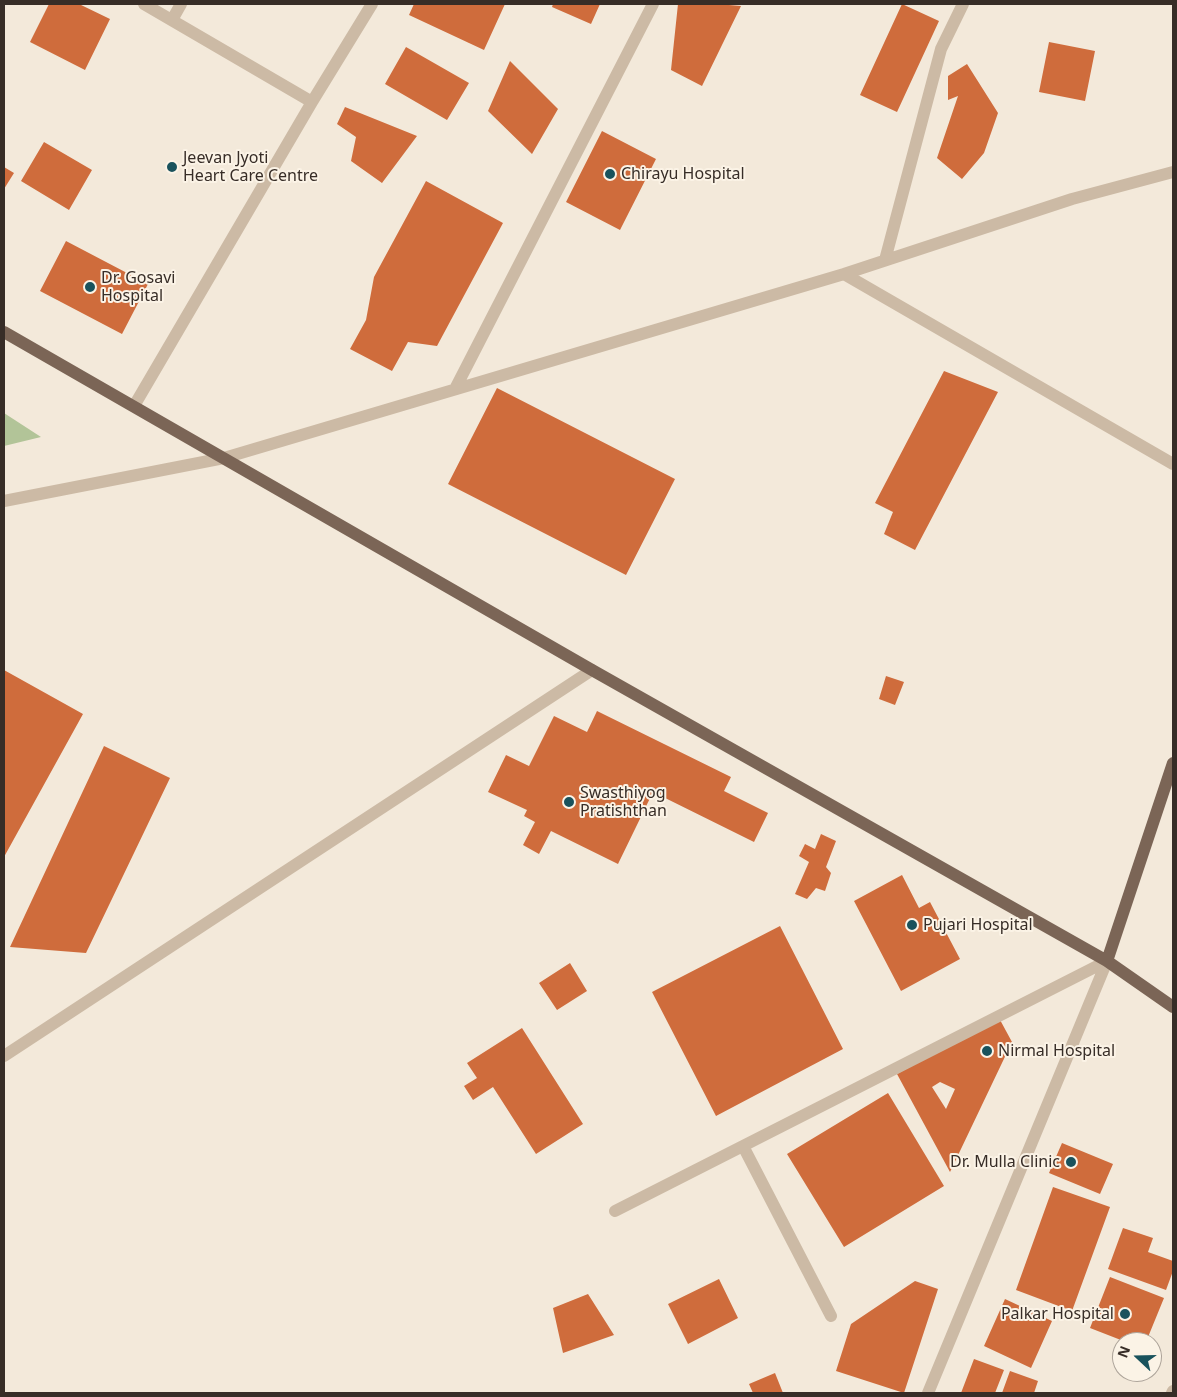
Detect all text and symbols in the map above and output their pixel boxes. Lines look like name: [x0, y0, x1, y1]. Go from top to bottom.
place label: Jeevan Jyoti Heart Care Centre: [183, 148, 318, 186]
marker: Jeevan Jyoti Heart Care Centre: [165, 160, 179, 174]
place label: Chirayu Hospital: [621, 164, 745, 184]
marker: Chirayu Hospital: [603, 167, 617, 181]
place label: Dr. Gosavi Hospital: [101, 268, 175, 306]
marker: Dr. Gosavi Hospital: [83, 280, 97, 294]
place label: Swasthiyog Pratishthan: [580, 783, 667, 821]
marker: Swasthiyog Pratishthan: [562, 795, 576, 809]
place label: Pujari Hospital: [923, 915, 1033, 935]
marker: Pujari Hospital: [905, 918, 919, 932]
place label: Nirmal Hospital: [998, 1041, 1115, 1061]
marker: Nirmal Hospital: [980, 1044, 994, 1058]
place label: Dr. Mulla Clinic: [950, 1152, 1060, 1172]
marker: Dr. Mulla Clinic: [1064, 1155, 1078, 1169]
place label: Palkar Hospital: [1001, 1304, 1114, 1324]
marker: Palkar Hospital: [1118, 1307, 1132, 1321]
north arrow: [1112, 1332, 1162, 1382]
text: N: [1113, 1343, 1134, 1361]

